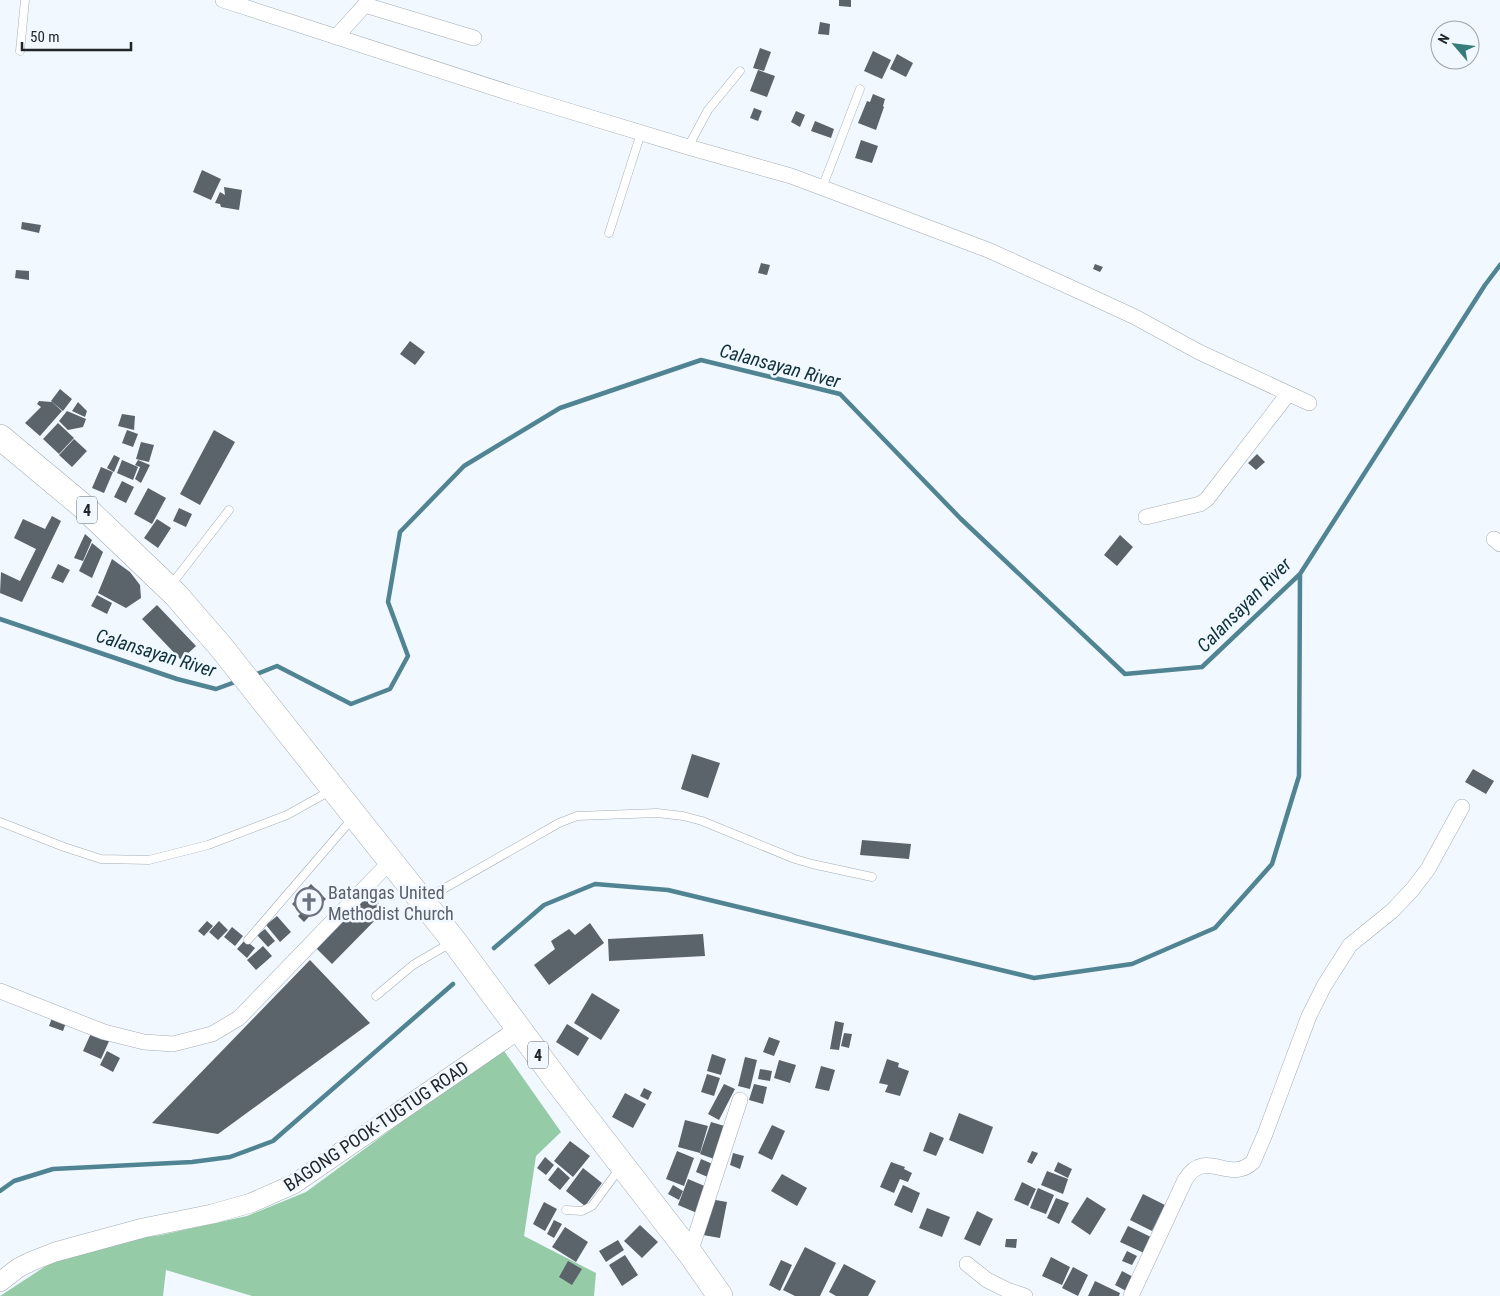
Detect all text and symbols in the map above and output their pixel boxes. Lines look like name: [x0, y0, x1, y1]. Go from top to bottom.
scale bar: [22, 20, 131, 52]
north arrow: [1430, 20, 1480, 70]
text: 50 m: [30, 28, 60, 46]
text: N: [1434, 31, 1453, 46]
water label: Calansayan River: [717, 339, 843, 393]
road number: 4: [77, 496, 97, 524]
water label: Calansayan River: [1192, 553, 1296, 657]
water label: Calansayan River: [93, 624, 219, 682]
place label: Batangas United Methodist Church: [328, 882, 454, 924]
church icon: Batangas United Methodist Church: [294, 887, 324, 917]
road number: 4: [528, 1042, 548, 1068]
street label: BAGONG POOK-TUGTUG ROAD: [280, 1056, 472, 1196]

